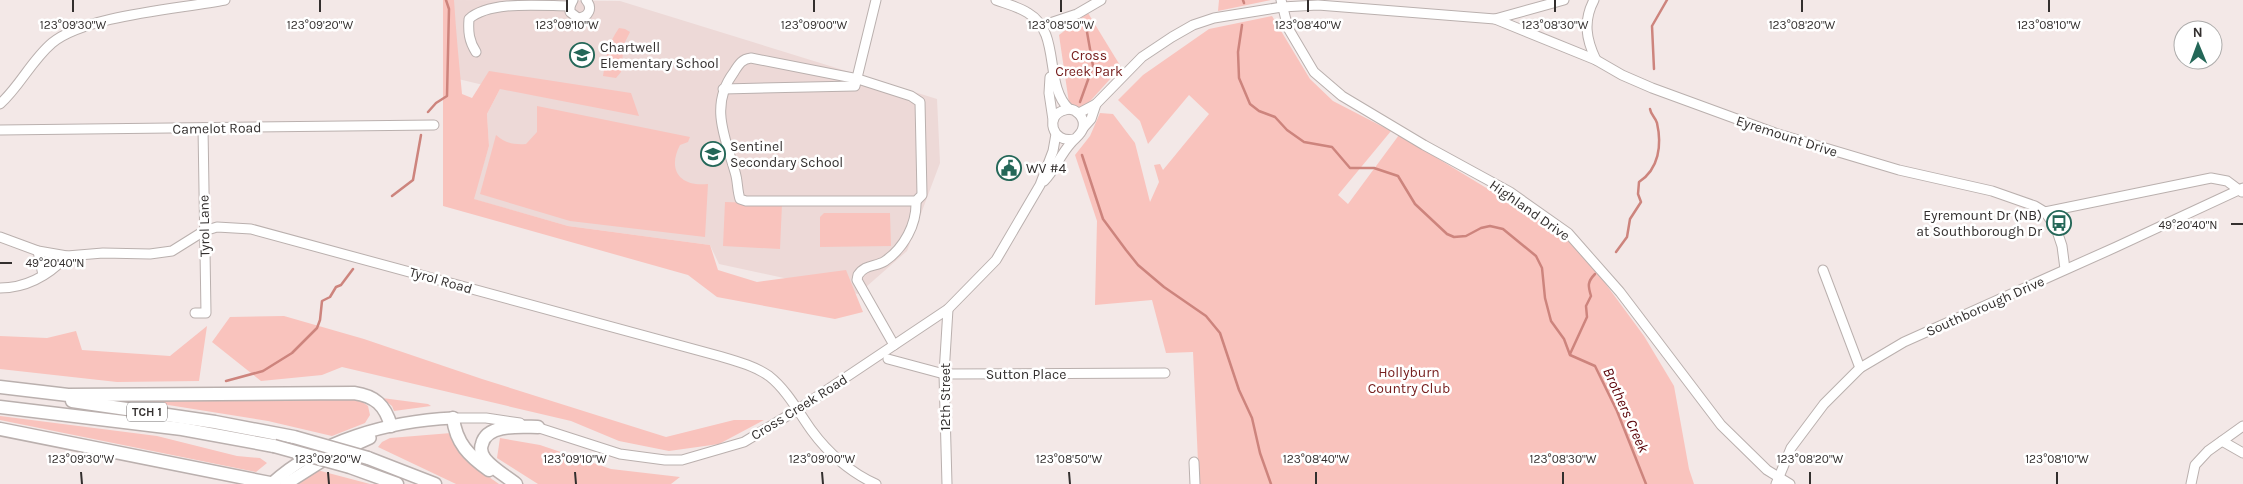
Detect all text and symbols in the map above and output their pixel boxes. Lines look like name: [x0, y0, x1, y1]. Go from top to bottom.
text: 123°09'30"W: [40, 18, 106, 32]
text: 123°09'20"W: [287, 18, 353, 32]
text: 123°09'10"W: [535, 18, 599, 32]
text: 123°09'00"W: [781, 18, 847, 32]
text: 123°08'50"W: [1028, 18, 1095, 32]
text: 123°08'40"W: [1275, 18, 1341, 32]
text: 123°08'30"W: [1522, 18, 1589, 32]
text: 123°08'20"W: [1769, 18, 1836, 32]
text: 123°08'10"W: [2017, 18, 2081, 32]
north arrow: [2173, 20, 2223, 70]
text: N: [2193, 24, 2203, 41]
place label: Chartwell Elementary School: [600, 39, 719, 72]
school or university icon: Chartwell Elementary School: [569, 42, 595, 68]
park label: Cross Creek Park: [1055, 47, 1123, 80]
street label: Eyremount Drive: [1734, 112, 1840, 161]
street label: Camelot Road: [172, 119, 262, 138]
place label: Sentinel Secondary School: [730, 138, 843, 171]
school or university icon: Sentinel Secondary School: [700, 141, 726, 167]
public building icon: WV #4: [996, 155, 1022, 181]
place label: WV #4: [1026, 160, 1066, 177]
street label: Highland Drive: [1486, 176, 1573, 244]
street label: Tyrol Lane: [195, 195, 214, 257]
place label: Eyremount Dr (NB) at Southborough Dr: [1916, 207, 2043, 240]
bus stop icon: Eyremount Dr (NB) at Southborough Dr: [2046, 210, 2072, 236]
text: 49°20'40"N: [2158, 218, 2218, 232]
text: 49°20'40"N: [25, 256, 85, 270]
street label: Tyrol Road: [407, 263, 474, 298]
street label: Southborough Drive: [1923, 273, 2047, 340]
street label: 12th Street: [937, 363, 954, 431]
park label: Hollyburn Country Club: [1368, 364, 1450, 397]
water label: Brothers Creek: [1599, 365, 1653, 456]
street label: Sutton Place: [986, 366, 1066, 383]
street label: Cross Creek Road: [748, 371, 851, 444]
road number: TCH 1: [127, 402, 167, 422]
text: 123°09'30"W: [48, 452, 114, 466]
text: 123°09'20"W: [295, 452, 361, 466]
text: 123°09'10"W: [543, 452, 607, 466]
text: 123°09'00"W: [789, 452, 855, 466]
text: 123°08'50"W: [1036, 452, 1103, 466]
text: 123°08'40"W: [1283, 452, 1349, 466]
text: 123°08'30"W: [1530, 452, 1597, 466]
text: 123°08'20"W: [1777, 452, 1844, 466]
text: 123°08'10"W: [2025, 452, 2089, 466]

